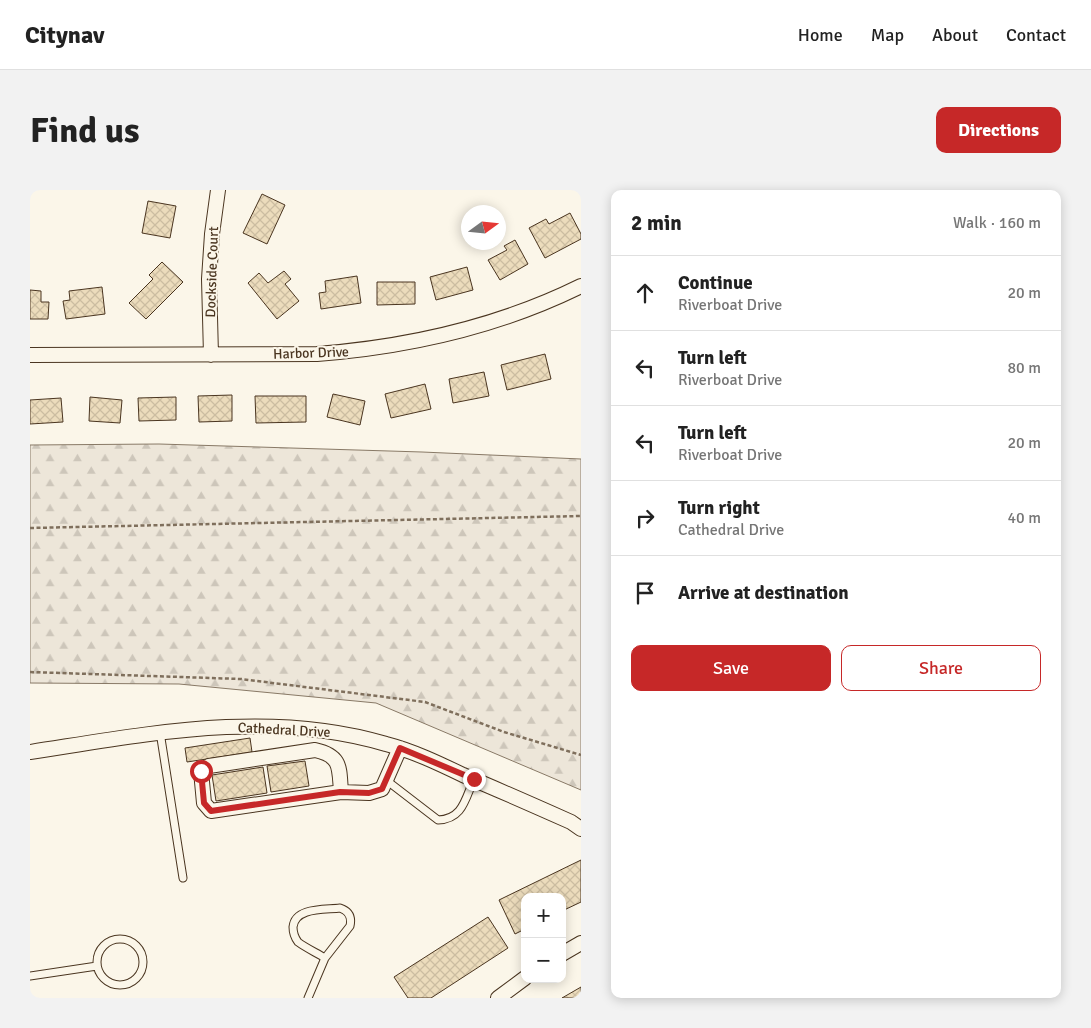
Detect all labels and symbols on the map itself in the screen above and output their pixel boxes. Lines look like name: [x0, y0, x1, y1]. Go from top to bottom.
north arrow: [461, 205, 506, 250]
street label: Dockside Court: [202, 226, 222, 318]
street label: Harbor Drive: [273, 343, 349, 363]
street label: Cathedral Drive: [237, 719, 331, 741]
route start: [190, 760, 213, 783]
route end: [463, 768, 486, 791]

